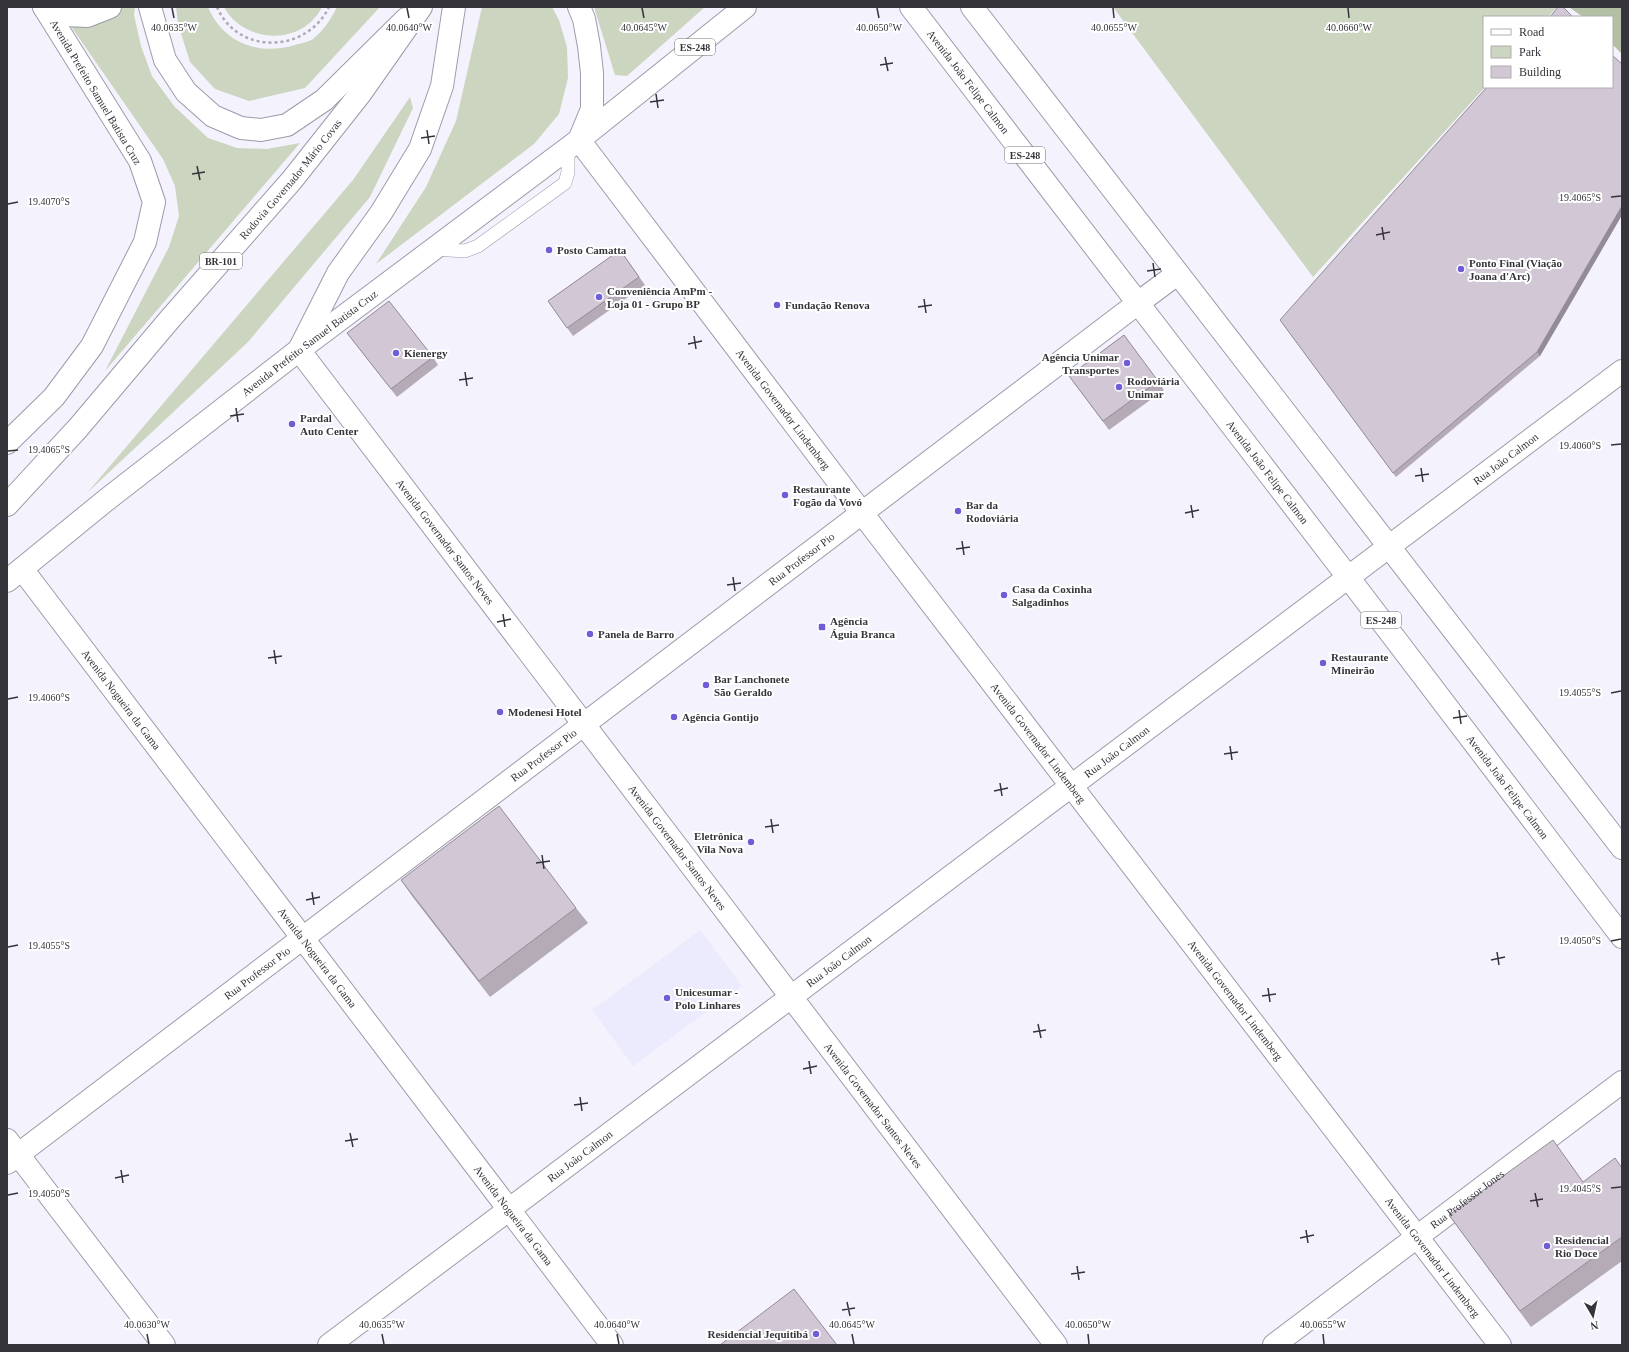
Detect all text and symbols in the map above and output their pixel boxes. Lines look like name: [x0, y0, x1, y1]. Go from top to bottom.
legend: [1483, 16, 1613, 88]
street label: Avenida Prefeito Samuel Batista Cruz: [48, 17, 144, 167]
text: 40.0635°W: [151, 22, 198, 33]
text: 40.0640°W: [386, 22, 433, 33]
text: 40.0645°W: [621, 22, 668, 33]
text: 40.0650°W: [856, 22, 903, 33]
text: 40.0655°W: [1091, 22, 1138, 33]
text: 40.0660°W: [1326, 22, 1373, 33]
text: Road: [1519, 25, 1544, 39]
street label: Avenida João Felipe Calmon: [925, 27, 1012, 136]
road number: ES-248: [675, 39, 715, 55]
text: Park: [1519, 45, 1541, 59]
text: Building: [1519, 65, 1561, 79]
street label: Rodovia Governador Mário Covas: [237, 117, 344, 242]
road number: ES-248: [1005, 147, 1045, 163]
text: 19.4065°S: [1559, 192, 1601, 203]
text: 19.4070°S: [28, 196, 70, 207]
place label: Posto Camatta: [557, 244, 627, 256]
marker: Posto Camatta: [544, 245, 554, 255]
road number: BR-101: [200, 253, 242, 269]
place label: Ponto Final (Viação Joana d'Arc): [1469, 257, 1563, 283]
marker: Ponto Final (Viação Joana d'Arc): [1456, 264, 1466, 274]
place label: Conveniência AmPm - Loja 01 - Grupo BP: [607, 285, 712, 310]
street label: Avenida Prefeito Samuel Batista Cruz: [239, 287, 380, 398]
marker: Conveniência AmPm - Loja 01 - Grupo BP: [594, 292, 604, 302]
place label: Fundação Renova: [785, 299, 870, 311]
marker: Fundação Renova: [772, 300, 782, 310]
place label: Kienergy: [404, 347, 448, 359]
street label: Avenida Governador Lindemberg: [734, 347, 833, 472]
marker: Kienergy: [391, 348, 401, 358]
place label: Agência Unimar Transportes: [1042, 351, 1120, 376]
marker: Agência Unimar Transportes: [1122, 358, 1132, 368]
place label: Rodoviária Unimar: [1127, 375, 1180, 400]
marker: Rodoviária Unimar: [1114, 382, 1124, 392]
place label: Pardal Auto Center: [300, 412, 358, 437]
street label: Avenida João Felipe Calmon: [1224, 418, 1311, 527]
marker: Pardal Auto Center: [287, 419, 297, 429]
street label: Rua João Calmon: [1471, 430, 1541, 487]
text: 19.4060°S: [1559, 440, 1601, 451]
text: 19.4065°S: [28, 444, 70, 455]
street label: Avenida Governador Santos Neves: [394, 477, 497, 607]
place label: Restaurante Fogão da Vovó: [793, 483, 863, 508]
marker: Restaurante Fogão da Vovó: [780, 490, 790, 500]
place label: Bar da Rodoviária: [966, 499, 1019, 524]
marker: Bar da Rodoviária: [953, 506, 963, 516]
street label: Rua Professor Pio: [766, 530, 837, 588]
place label: Casa da Coxinha Salgadinhos: [1012, 583, 1093, 608]
marker: Casa da Coxinha Salgadinhos: [999, 590, 1009, 600]
road number: ES-248: [1361, 612, 1401, 628]
place label: Agência Águia Branca: [830, 615, 896, 640]
marker: Agência Águia Branca: [817, 622, 827, 632]
place label: Panela de Barro: [598, 628, 675, 640]
marker: Panela de Barro: [585, 629, 595, 639]
street label: Avenida Nogueira da Gama: [79, 647, 163, 752]
place label: Restaurante Mineirão: [1331, 651, 1389, 676]
marker: Restaurante Mineirão: [1318, 658, 1328, 668]
place label: Bar Lanchonete São Geraldo: [714, 673, 789, 698]
marker: Bar Lanchonete São Geraldo: [701, 680, 711, 690]
street label: Avenida Governador Lindemberg: [988, 681, 1088, 806]
text: 19.4055°S: [1559, 687, 1601, 698]
text: 19.4060°S: [28, 692, 70, 703]
place label: Modenesi Hotel: [508, 706, 582, 718]
marker: Modenesi Hotel: [495, 707, 505, 717]
place label: Agência Gontijo: [682, 711, 759, 723]
marker: Agência Gontijo: [669, 712, 679, 722]
street label: Rua João Calmon: [1082, 723, 1152, 780]
street label: Rua Professor Pio: [508, 726, 579, 784]
street label: Avenida João Felipe Calmon: [1464, 733, 1551, 842]
street label: Avenida Governador Santos Neves: [626, 782, 729, 912]
place label: Eletrônica Vila Nova: [694, 830, 743, 855]
marker: Eletrônica Vila Nova: [746, 837, 756, 847]
street label: Avenida Nogueira da Gama: [276, 905, 359, 1010]
street label: Rua João Calmon: [804, 932, 874, 989]
text: 19.4050°S: [1559, 935, 1601, 946]
street label: Avenida Governador Lindemberg: [1186, 938, 1286, 1063]
text: 19.4055°S: [28, 940, 70, 951]
street label: Rua Professor Pio: [222, 944, 293, 1002]
place label: Unicesumar - Polo Linhares: [675, 986, 741, 1011]
marker: Unicesumar - Polo Linhares: [662, 993, 672, 1003]
street label: Avenida Governador Santos Neves: [822, 1040, 925, 1170]
street label: Rua João Calmon: [545, 1127, 615, 1184]
street label: Avenida Nogueira da Gama: [472, 1163, 555, 1268]
street label: Rua Professor Jones: [1428, 1167, 1506, 1231]
text: 19.4045°S: [1559, 1183, 1601, 1194]
text: 19.4050°S: [28, 1188, 70, 1199]
street label: Avenida Governador Lindemberg: [1383, 1195, 1483, 1320]
place label: Residencial Rio Doce: [1555, 1234, 1609, 1259]
marker: Residencial Rio Doce: [1542, 1241, 1552, 1251]
north arrow: [1573, 1296, 1613, 1336]
text: 40.0630°W: [124, 1319, 171, 1330]
text: 40.0635°W: [359, 1319, 406, 1330]
text: 40.0640°W: [594, 1319, 641, 1330]
text: 40.0645°W: [829, 1319, 876, 1330]
text: 40.0650°W: [1065, 1319, 1112, 1330]
text: 40.0655°W: [1300, 1319, 1347, 1330]
text: N: [1590, 1319, 1599, 1332]
place label: Residencial Jequitibá: [707, 1328, 808, 1340]
marker: Residencial Jequitibá: [811, 1329, 821, 1339]

